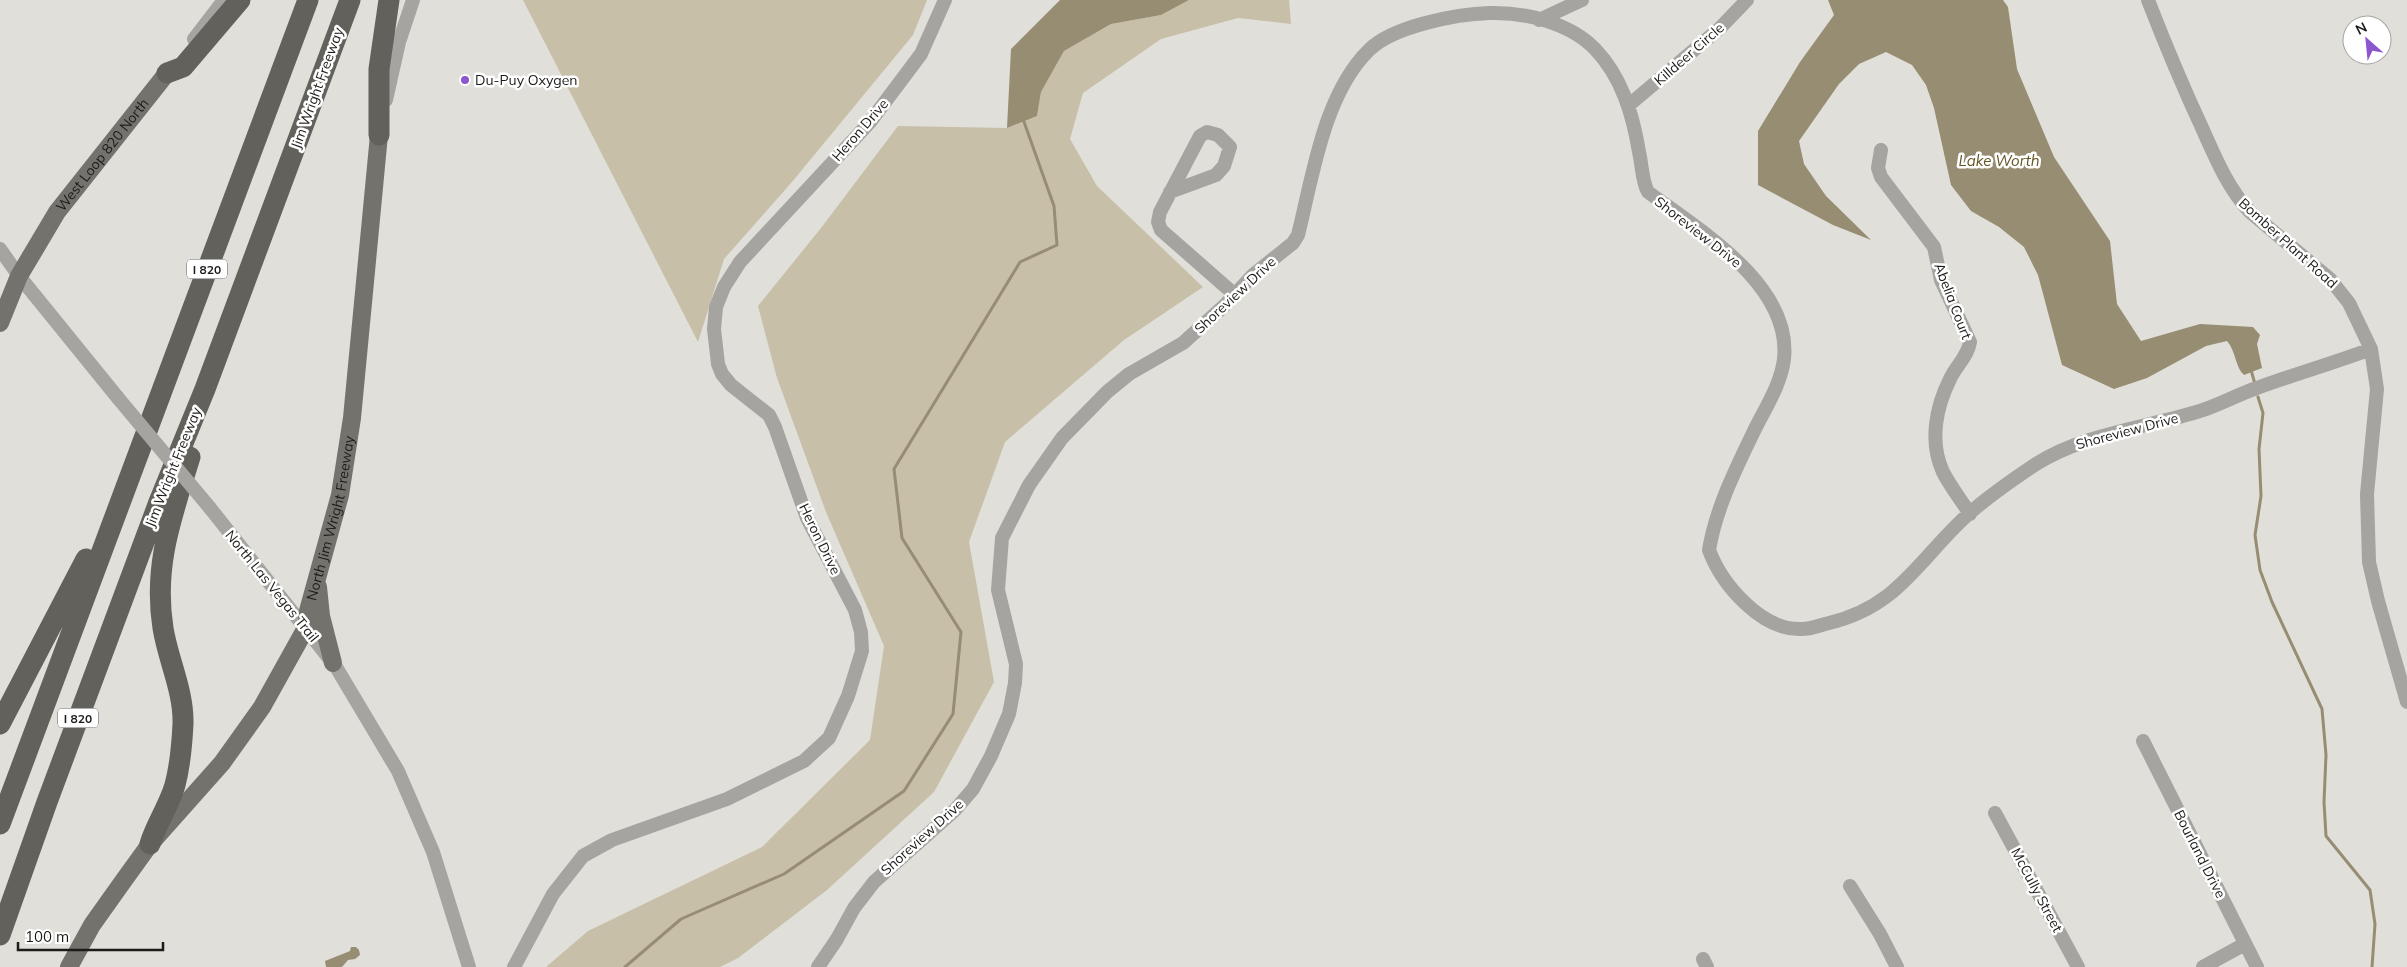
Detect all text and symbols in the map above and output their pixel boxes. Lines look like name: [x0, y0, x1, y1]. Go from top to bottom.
north arrow: [2342, 15, 2392, 65]
text: N: [2352, 18, 2370, 39]
street label: Killdeer Circle: [1650, 19, 1728, 89]
street label: Jim Wright Freeway: [287, 24, 348, 151]
place label: Du-Puy Oxygen: [475, 71, 577, 89]
marker: Du-Puy Oxygen: [459, 74, 471, 86]
street label: West Loop 820 North: [52, 95, 153, 215]
street label: Heron Drive: [828, 95, 892, 165]
water label: Lake Worth: [1958, 151, 2040, 170]
street label: Shoreview Drive: [1651, 192, 1745, 272]
street label: Bomber Plant Road: [2235, 194, 2341, 292]
street label: Shoreview Drive: [1190, 252, 1280, 338]
road number: I 820: [187, 260, 227, 278]
street label: Abelia Court: [1930, 260, 1976, 342]
street label: Jim Wright Freeway: [141, 404, 206, 530]
street label: Shoreview Drive: [2074, 409, 2180, 453]
street label: North Jim Wright Freeway: [302, 434, 358, 602]
street label: Heron Drive: [795, 500, 845, 578]
street label: North Las Vegas Trail: [221, 526, 323, 646]
road number: I 820: [58, 708, 98, 728]
street label: Shoreview Drive: [877, 795, 967, 879]
street label: Bourland Drive: [2170, 807, 2230, 901]
street label: McCully Street: [2007, 845, 2067, 935]
scale bar: [18, 920, 162, 952]
text: 100 m: [25, 927, 69, 946]

